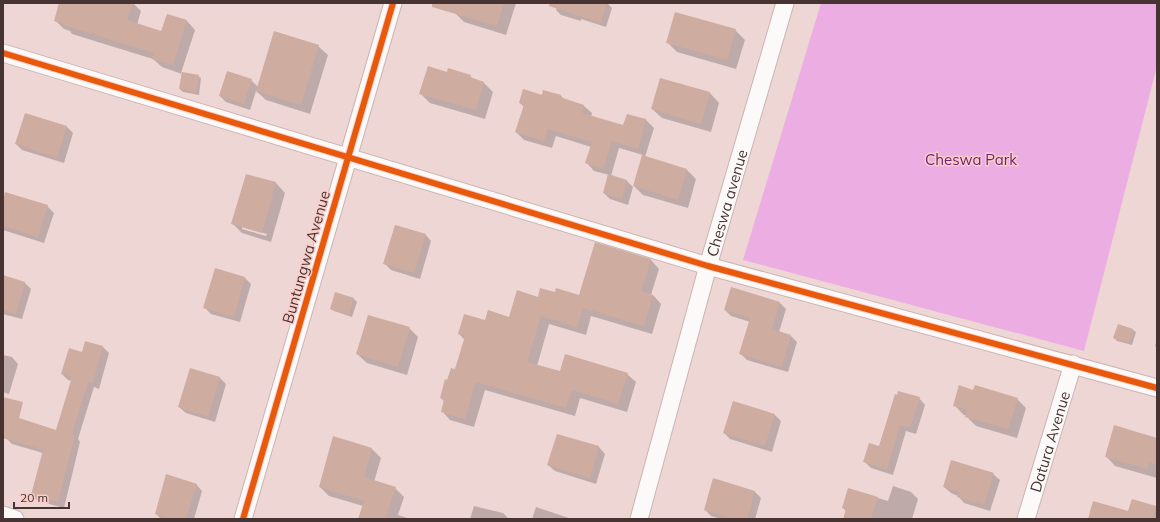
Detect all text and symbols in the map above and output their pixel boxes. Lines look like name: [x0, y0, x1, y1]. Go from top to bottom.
street label: Cheswa avenue: [702, 147, 751, 259]
park label: Cheswa Park: [925, 150, 1017, 169]
street label: Buntungwa Avenue: [278, 188, 334, 326]
street label: Datura Avenue: [1025, 389, 1074, 494]
scale bar: [14, 484, 69, 510]
text: 20 m: [20, 490, 48, 505]

